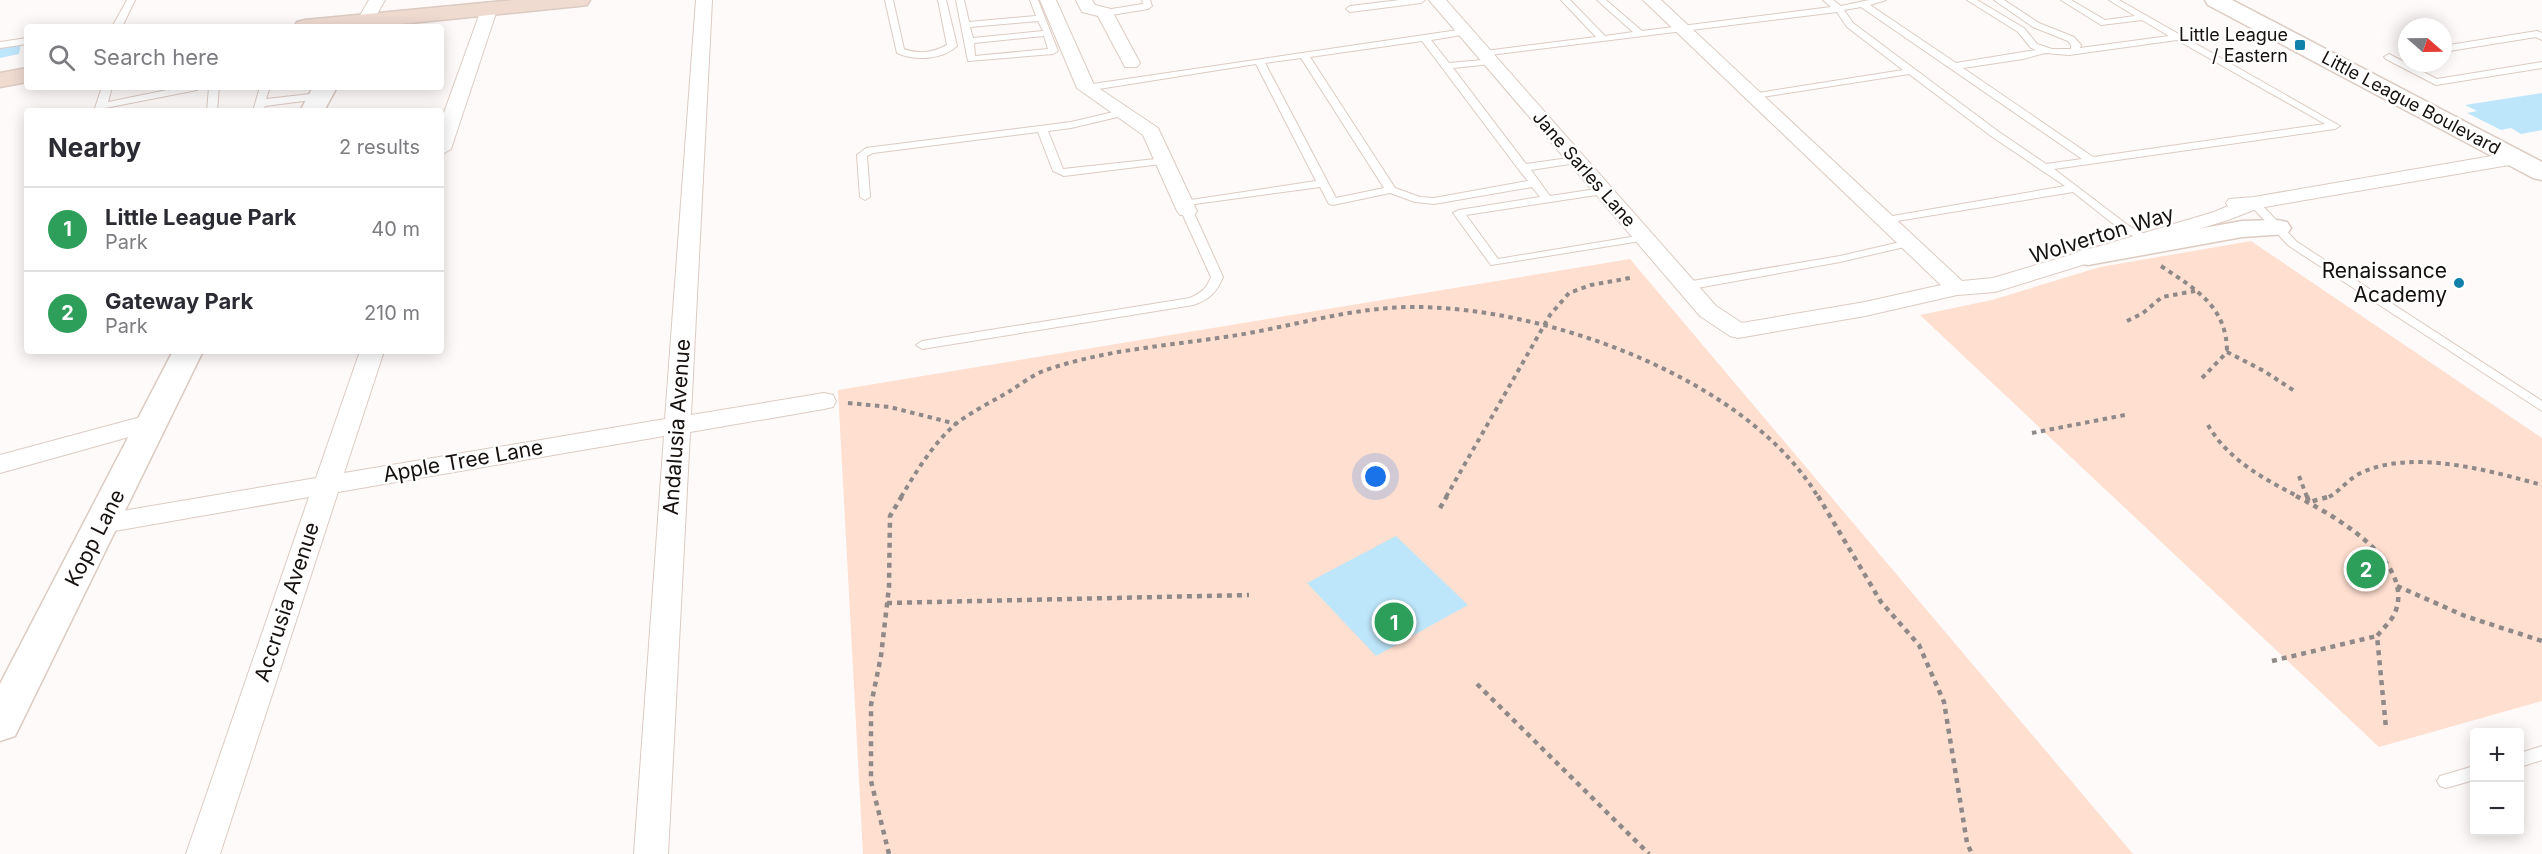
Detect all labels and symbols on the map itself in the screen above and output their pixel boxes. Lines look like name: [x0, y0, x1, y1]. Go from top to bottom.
north arrow: [2398, 18, 2452, 72]
place label: Little League / Eastern: [2179, 24, 2288, 66]
marker: Little League / Eastern: [2293, 38, 2307, 52]
street label: Little League Boulevard: [2318, 46, 2504, 159]
street label: Jane Sarles Lane: [1529, 107, 1640, 231]
street label: Wolverton Way: [2027, 201, 2177, 268]
place label: Renaissance Academy: [2322, 258, 2447, 307]
marker: Renaissance Academy: [2452, 276, 2466, 290]
street label: Andalusia Avenue: [658, 338, 695, 516]
street label: Apple Tree Lane: [381, 434, 545, 487]
your location: [1361, 462, 1390, 491]
street label: Kopp Lane: [59, 485, 130, 591]
street label: Accrusia Avenue: [249, 519, 324, 685]
pin: 2: [2346, 546, 2386, 592]
pin: 1: [1374, 600, 1414, 644]

